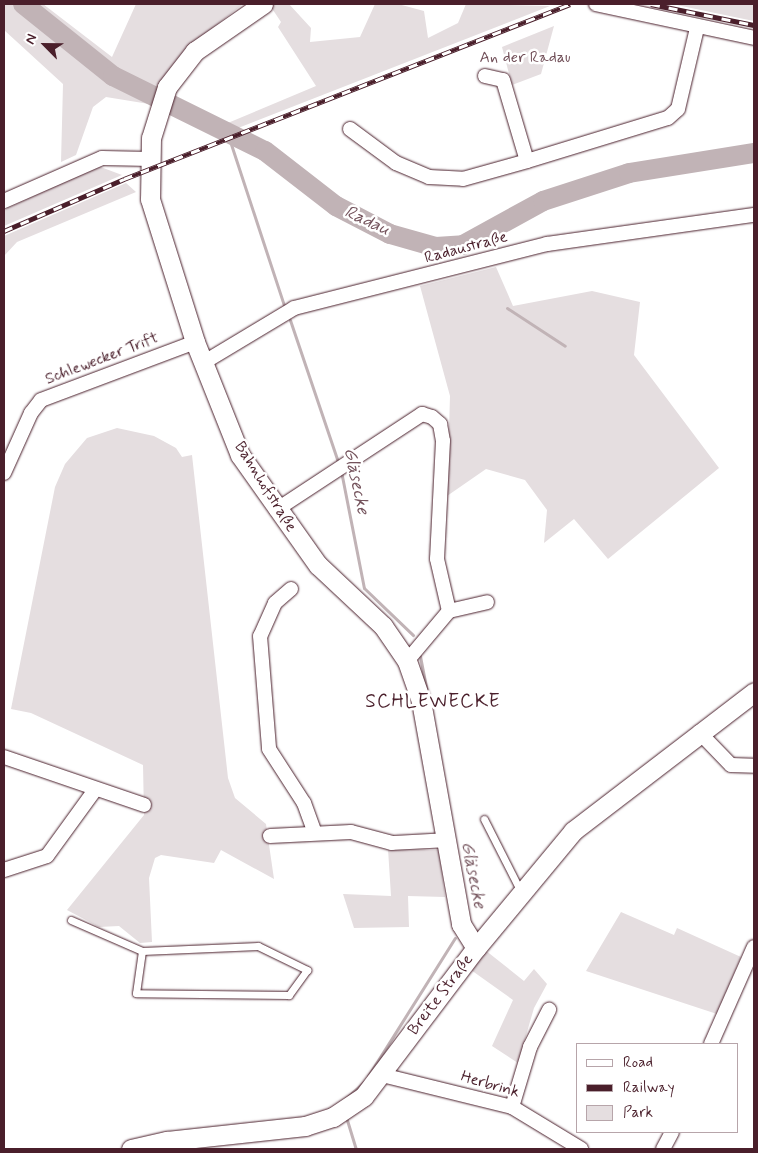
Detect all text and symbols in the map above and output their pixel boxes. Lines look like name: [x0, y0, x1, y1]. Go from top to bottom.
north arrow: [20, 20, 70, 70]
text: N: [21, 31, 41, 47]
park label: An der Radau: [479, 48, 571, 68]
water label: Radau: [341, 201, 393, 241]
street label: Radaustraße: [423, 228, 509, 268]
street label: Schlewecker Trift: [43, 329, 161, 389]
street label: Bahnhofstraße: [230, 438, 300, 536]
water label: Gläsecke: [338, 446, 374, 516]
district label: SCHLEWECKE: [366, 691, 500, 713]
water label: Gläsecke: [456, 840, 490, 910]
street label: Breite Straße: [404, 951, 478, 1039]
legend: [576, 1043, 738, 1133]
text: Road: [623, 1053, 653, 1073]
street label: Herbrink: [458, 1067, 522, 1103]
text: Railway: [623, 1078, 675, 1098]
text: Park: [623, 1103, 653, 1123]

